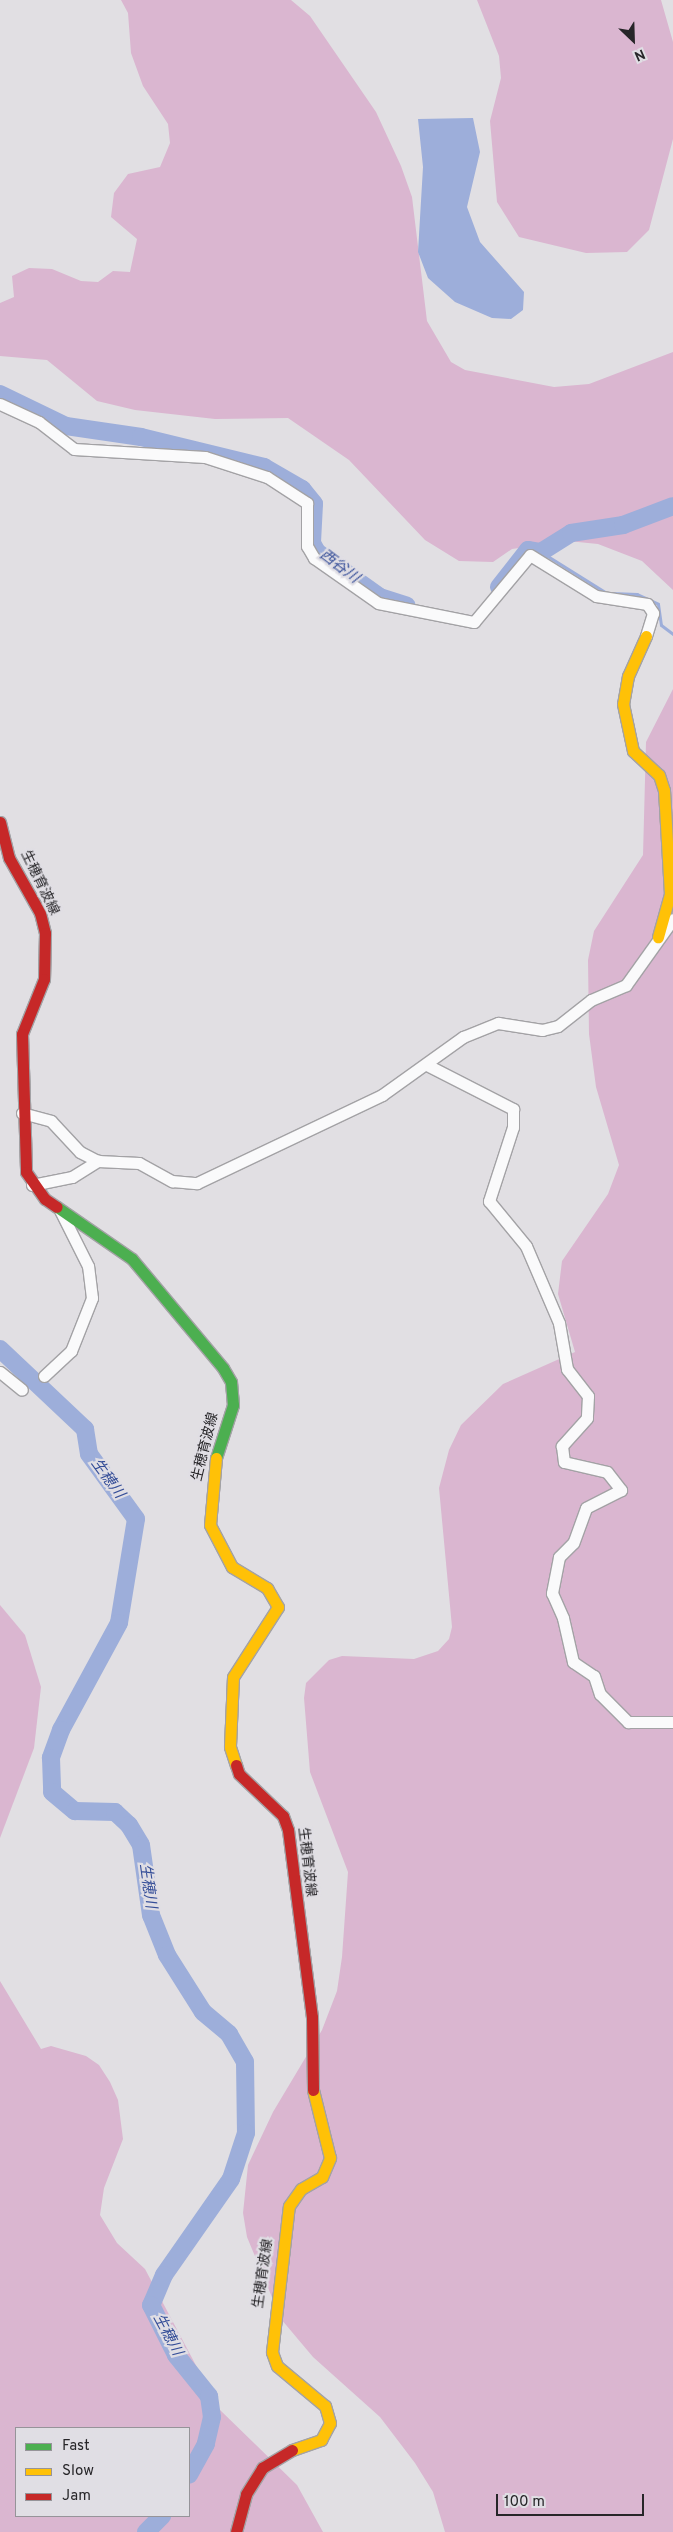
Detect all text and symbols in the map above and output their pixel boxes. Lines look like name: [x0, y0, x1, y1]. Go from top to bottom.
north arrow: [608, 15, 658, 65]
text: N: [631, 44, 647, 64]
water label: 西谷川: [316, 546, 362, 588]
street label: 生穂育波線: [16, 848, 62, 918]
street label: 生穂育波線: [189, 1411, 223, 1483]
water label: 生穂川: [86, 1456, 128, 1502]
street label: 生穂育波線: [293, 1826, 319, 1898]
water label: 生穂川: [135, 1862, 159, 1910]
street label: 生穂育波線: [251, 2238, 277, 2310]
water label: 生穂川: [148, 2311, 186, 2359]
legend: [15, 2427, 190, 2517]
text: Fast: [62, 2437, 90, 2456]
text: Slow: [62, 2462, 94, 2481]
scale bar: [498, 2484, 646, 2516]
text: Jam: [62, 2487, 91, 2506]
text: 100 m: [504, 2493, 545, 2512]

